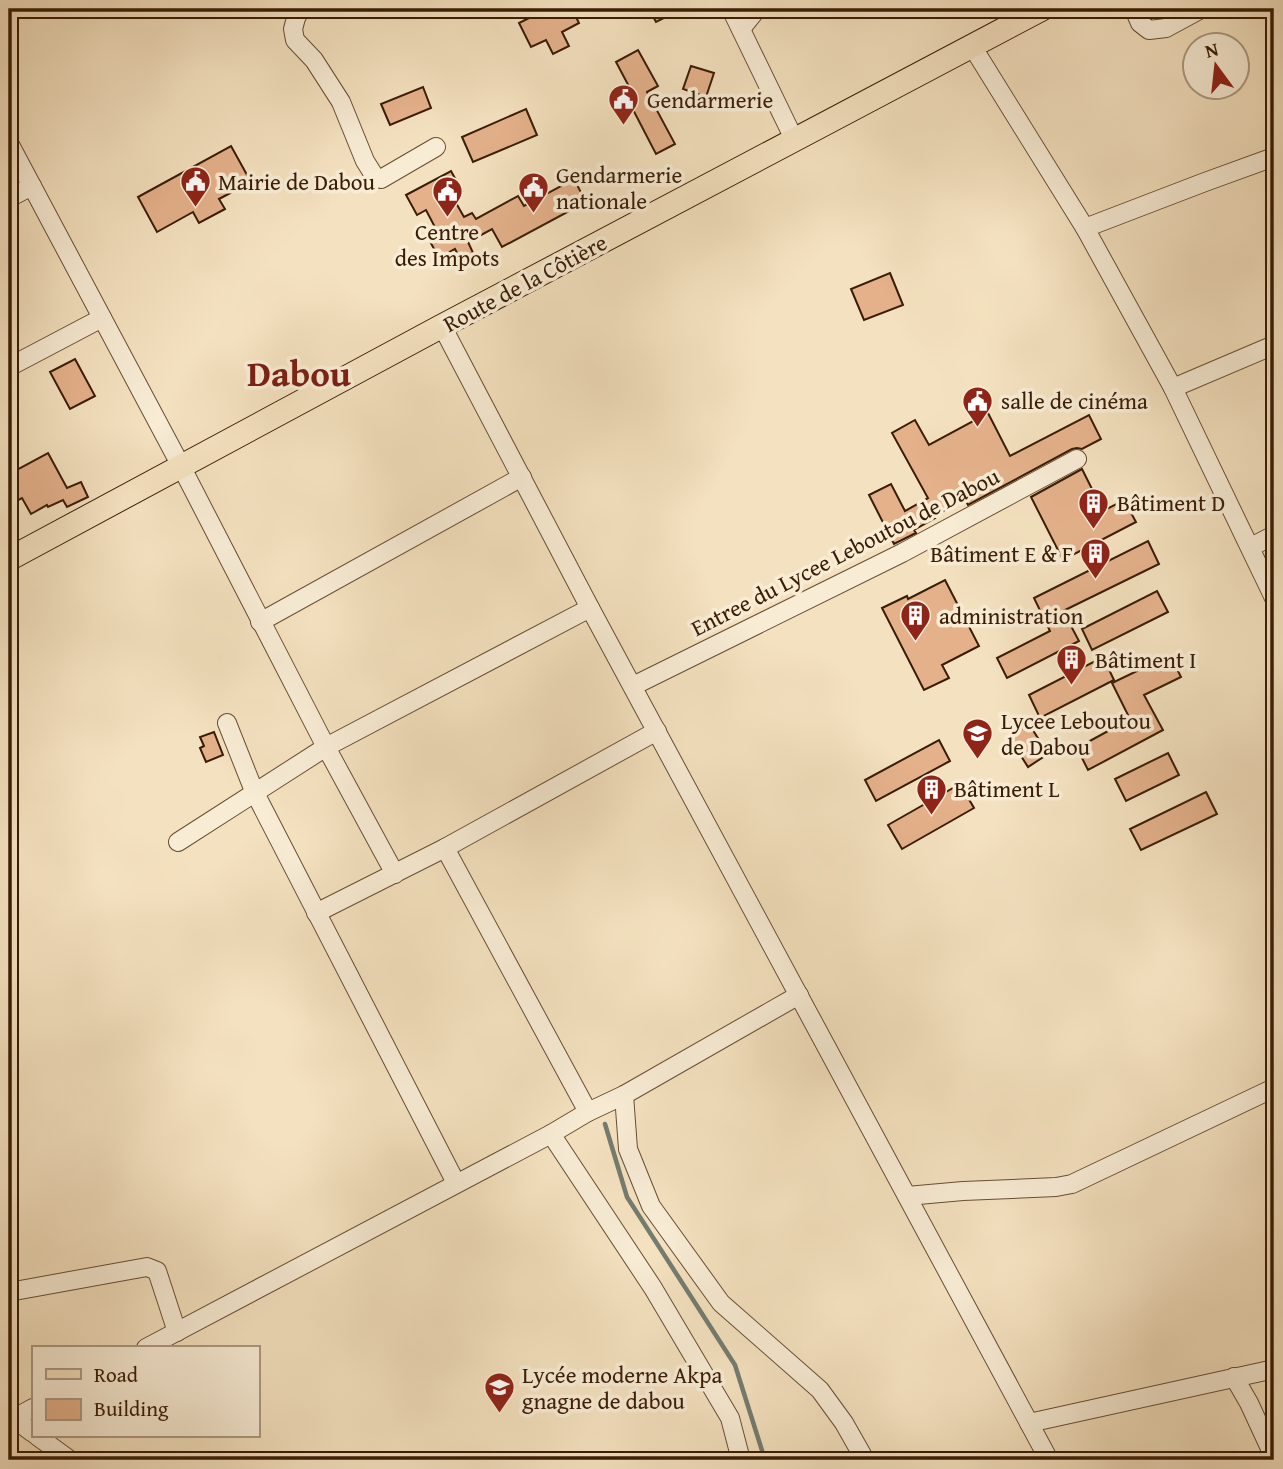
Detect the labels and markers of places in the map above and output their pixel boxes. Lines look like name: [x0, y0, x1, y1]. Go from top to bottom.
public building icon: Gendarmerie: [607, 83, 641, 127]
place label: Gendarmerie: [647, 83, 773, 116]
place label: Gendarmerie nationale: [556, 158, 682, 217]
public building icon: Mairie de Dabou: [178, 165, 212, 209]
place label: Mairie de Dabou: [218, 165, 376, 198]
public building icon: Gendarmerie nationale: [516, 171, 550, 215]
public building icon: Centre des Impots: [430, 174, 464, 218]
place label: Centre des Impots: [395, 215, 499, 274]
public building icon: salle de cinéma: [961, 384, 995, 428]
place label: salle de cinéma: [1001, 384, 1148, 417]
building icon: Bâtiment D: [1077, 486, 1111, 530]
place label: Bâtiment D: [1117, 486, 1225, 519]
place label: Bâtiment E & F: [930, 537, 1073, 570]
building icon: Bâtiment E & F: [1079, 537, 1113, 581]
building icon: administration: [899, 599, 933, 643]
place label: administration: [939, 599, 1083, 632]
building icon: Bâtiment I: [1055, 643, 1089, 687]
place label: Bâtiment I: [1095, 643, 1196, 676]
place label: Lycee Leboutou de Dabou: [1001, 704, 1151, 763]
school or university icon: Lycee Leboutou de Dabou: [961, 717, 995, 761]
building icon: Bâtiment L: [914, 772, 948, 816]
place label: Bâtiment L: [954, 772, 1059, 805]
place label: Lycée moderne Akpa gnagne de dabou: [522, 1358, 722, 1417]
school or university icon: Lycée moderne Akpa gnagne de dabou: [482, 1371, 516, 1415]

